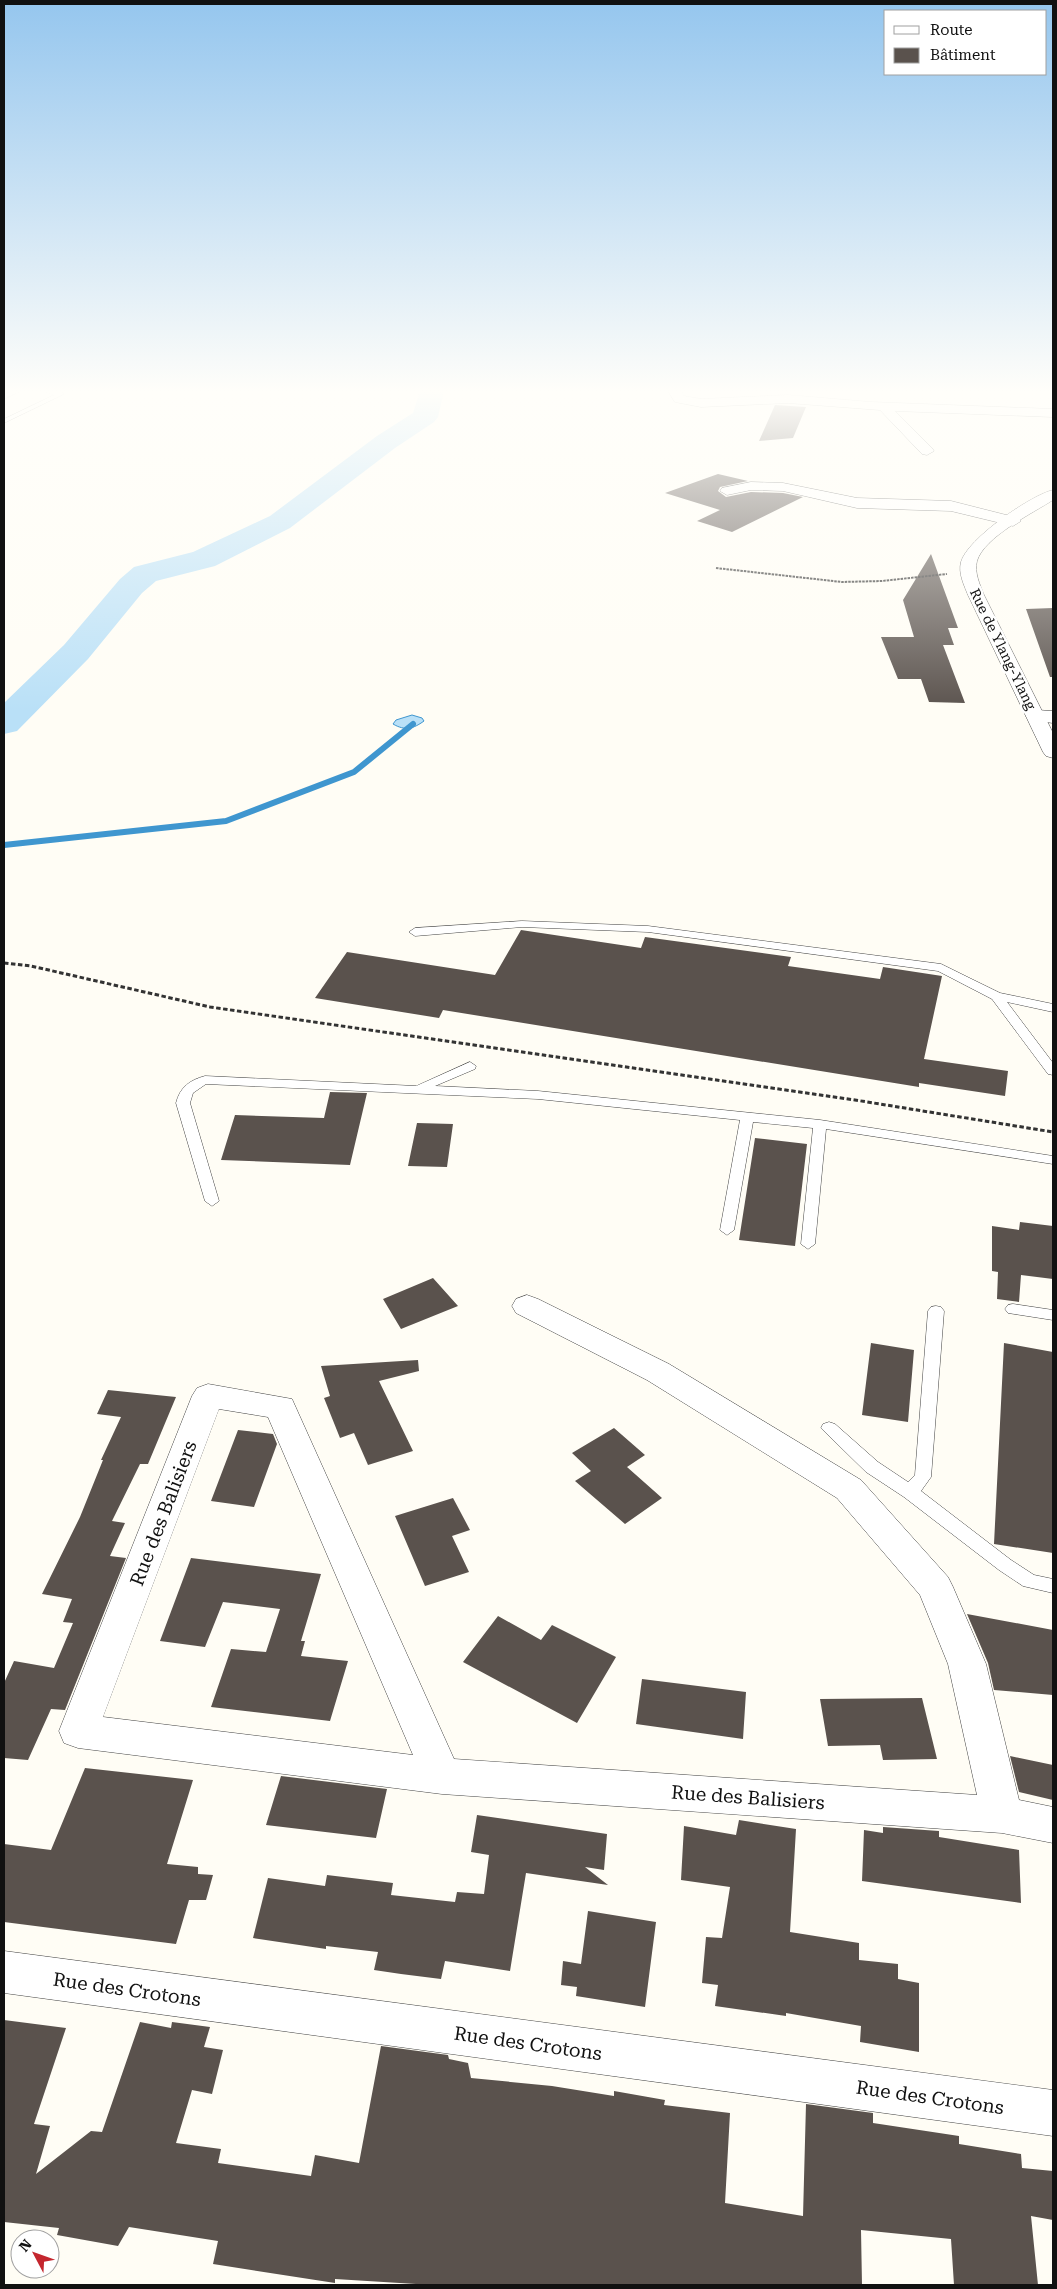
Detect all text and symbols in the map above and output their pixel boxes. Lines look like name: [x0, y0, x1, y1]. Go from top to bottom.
legend: [884, 10, 1047, 75]
text: Route: [930, 21, 972, 39]
text: Bâtiment: [930, 46, 996, 64]
street label: Rue de Ylang-Ylang: [967, 586, 1039, 712]
street label: Rue des Balisiers: [125, 1437, 202, 1589]
street label: Rue des Balisiers: [671, 1781, 825, 1814]
street label: Rue des Crotons: [51, 1968, 202, 2011]
street label: Rue des Crotons: [452, 2022, 603, 2065]
street label: Rue des Crotons: [854, 2076, 1005, 2119]
north arrow: [10, 2229, 60, 2279]
text: N: [16, 2236, 35, 2255]

